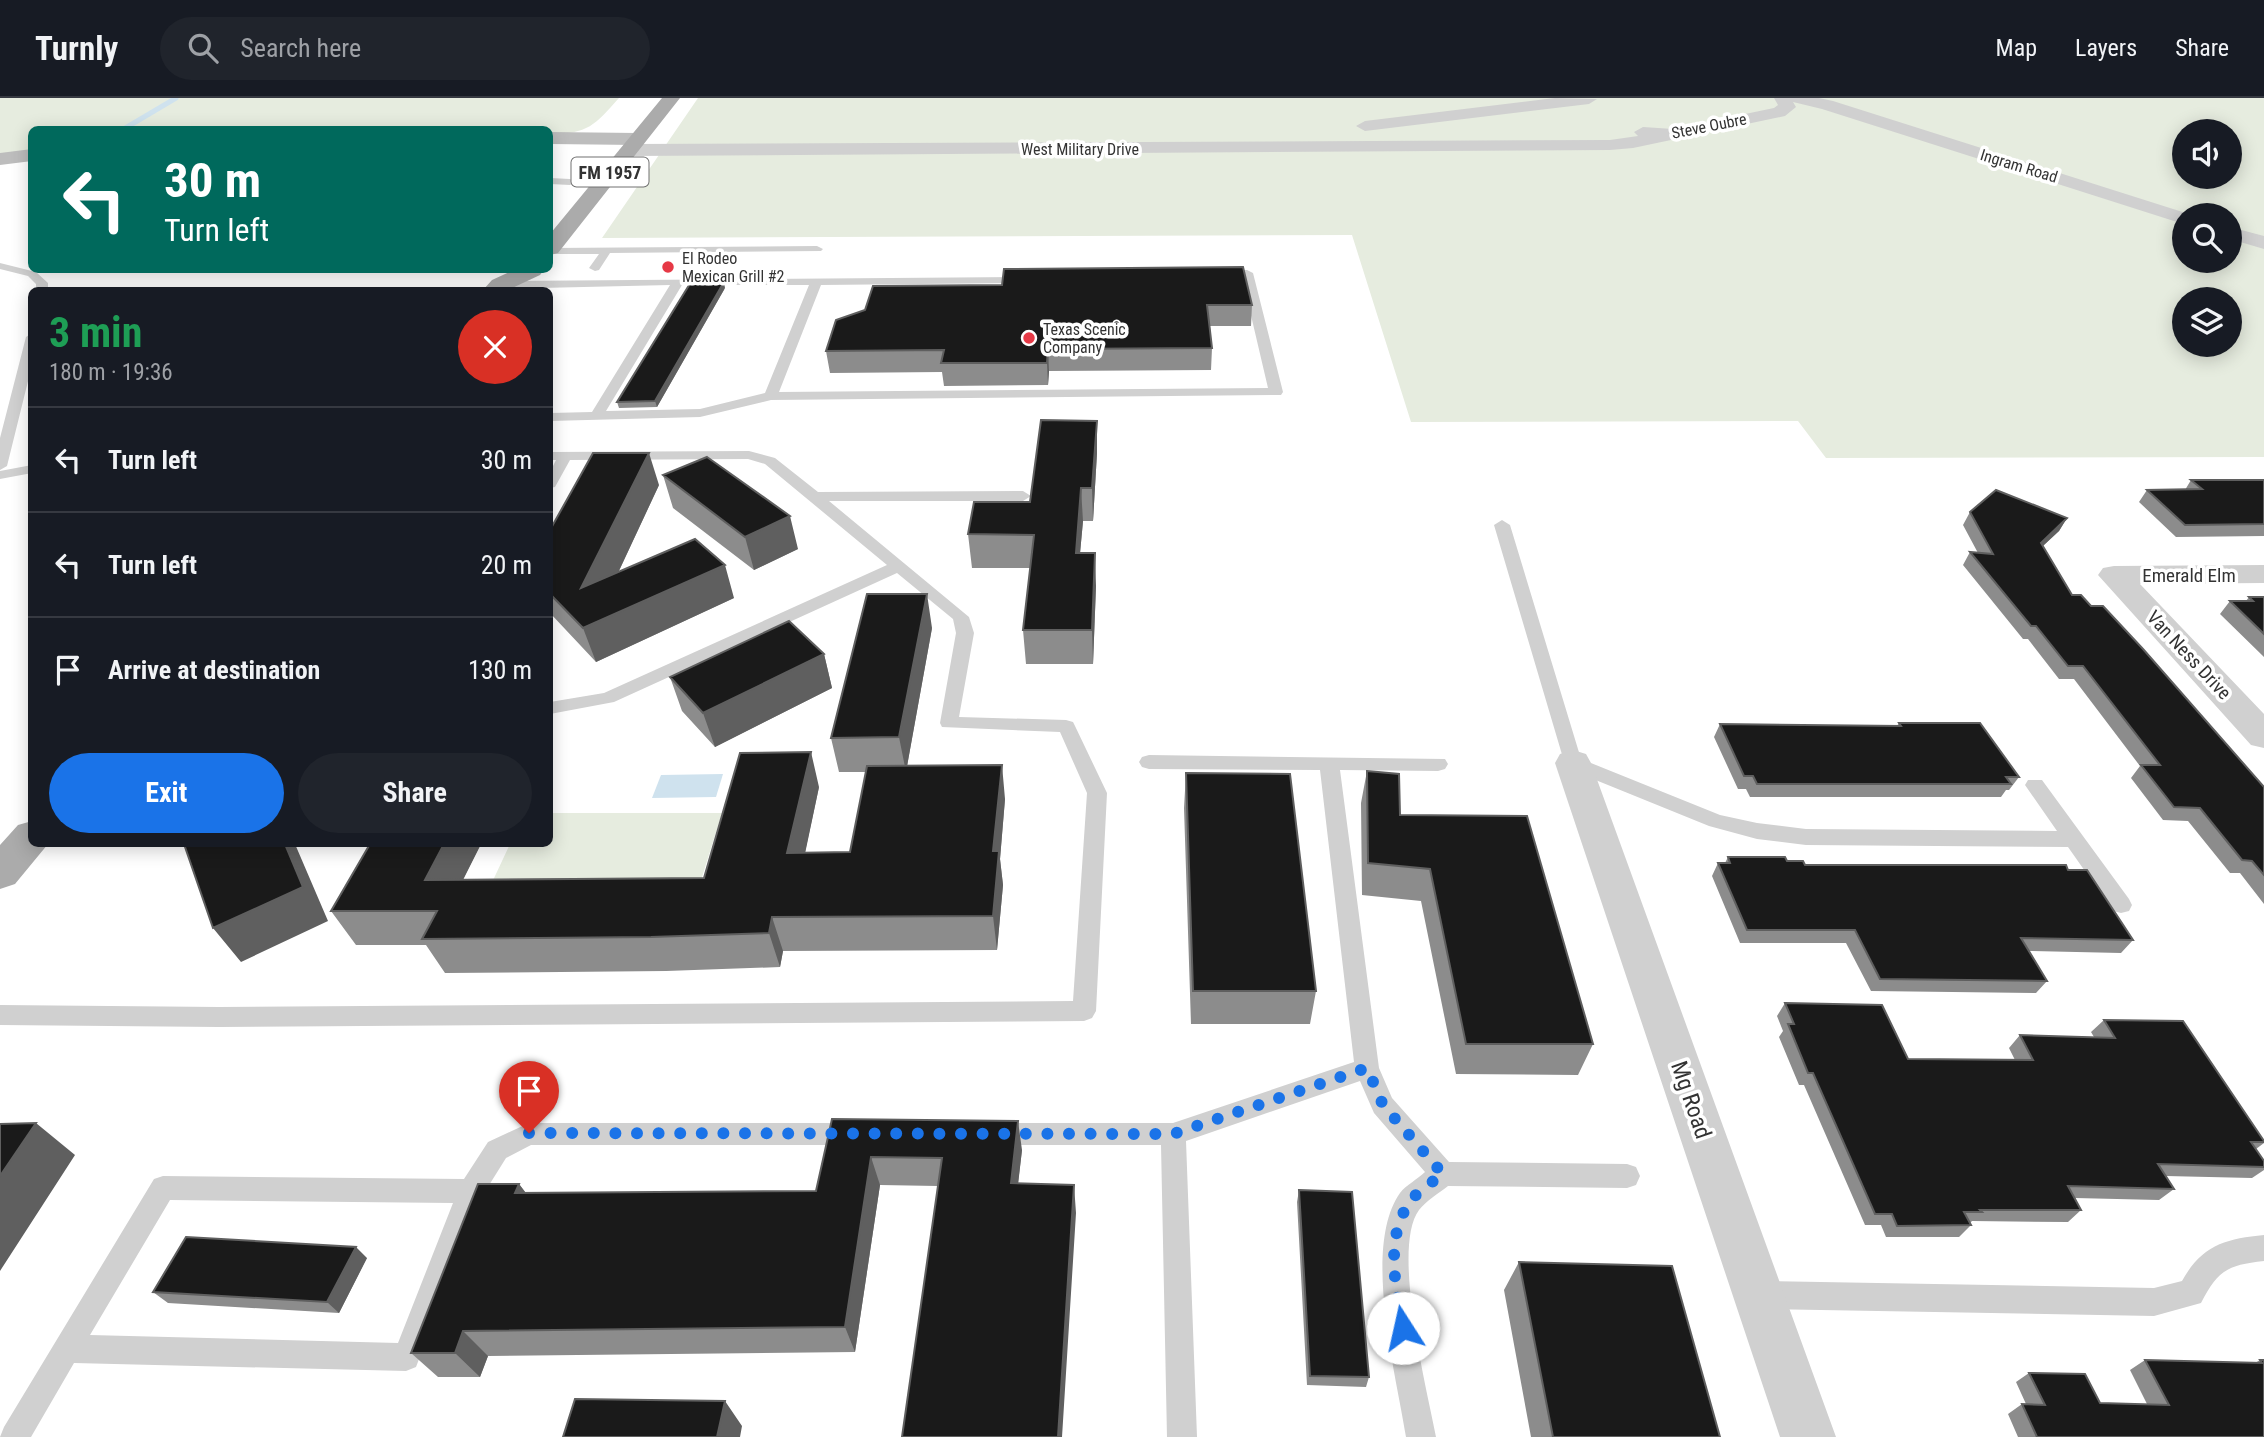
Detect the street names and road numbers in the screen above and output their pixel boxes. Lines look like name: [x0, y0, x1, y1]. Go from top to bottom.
street label: Steve Oubre: [1670, 109, 1748, 143]
street label: West Military Drive: [1021, 140, 1139, 159]
street label: Ingram Road: [1978, 145, 2060, 187]
road number: FM 1957: [572, 158, 648, 186]
street label: Emerald Elm: [2142, 564, 2236, 587]
street label: Van Ness Drive: [2142, 606, 2236, 704]
street label: Mg Road: [1665, 1058, 1717, 1142]

